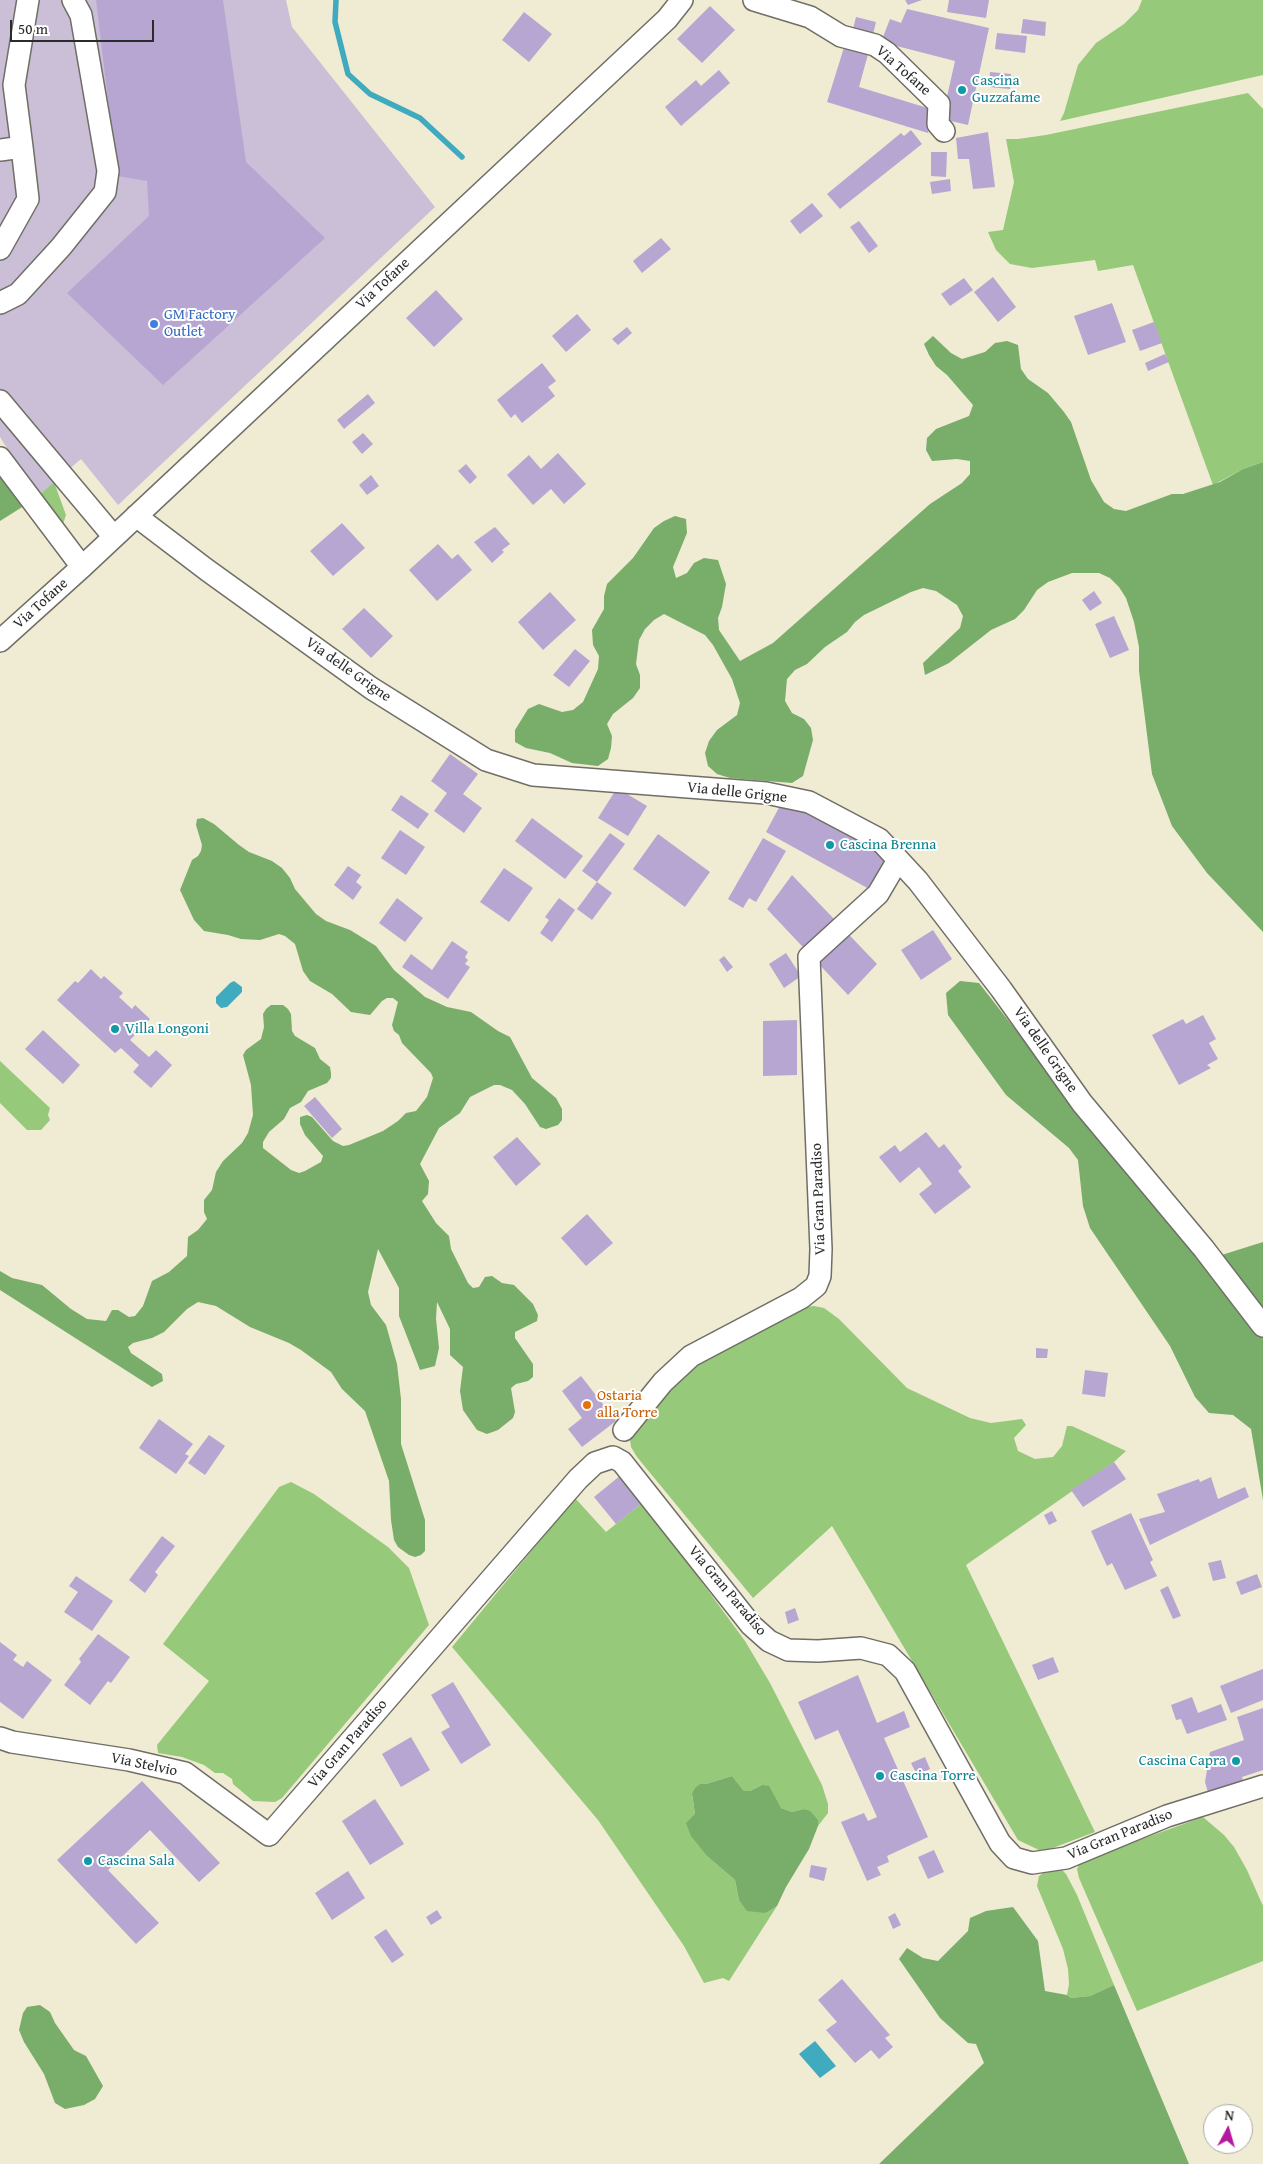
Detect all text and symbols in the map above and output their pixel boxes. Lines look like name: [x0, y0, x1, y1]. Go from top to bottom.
scale bar: [12, 10, 156, 42]
text: 50 m: [18, 18, 48, 39]
street label: Via Tofane: [872, 42, 934, 100]
place label: Cascina Guzzafame: [972, 72, 1040, 107]
marker: Cascina Guzzafame: [956, 84, 968, 96]
street label: Via Tofane: [352, 254, 414, 314]
place label: GM Factory Outlet: [164, 306, 236, 341]
marker: GM Factory Outlet: [148, 318, 160, 330]
street label: Via Tofane: [10, 575, 72, 633]
street label: Via delle Grigne: [302, 634, 394, 706]
street label: Via delle Grigne: [686, 779, 788, 807]
place label: Cascina Brenna: [840, 836, 936, 854]
marker: Cascina Brenna: [824, 839, 836, 851]
street label: Via delle Grigne: [1009, 1004, 1081, 1096]
place label: Villa Longoni: [125, 1020, 209, 1038]
marker: Villa Longoni: [109, 1023, 121, 1035]
street label: Via Gran Paradiso: [808, 1143, 830, 1255]
place label: Ostaria alla Torre: [597, 1387, 658, 1422]
marker: Ostaria alla Torre: [581, 1399, 593, 1411]
street label: Via Gran Paradiso: [684, 1542, 770, 1640]
street label: Via Gran Paradiso: [304, 1696, 392, 1792]
street label: Via Stelvio: [109, 1749, 179, 1781]
place label: Cascina Capra: [1139, 1752, 1226, 1770]
marker: Cascina Capra: [1230, 1755, 1242, 1767]
place label: Cascina Torre: [890, 1767, 976, 1785]
marker: Cascina Torre: [874, 1770, 886, 1782]
street label: Via Gran Paradiso: [1065, 1806, 1175, 1864]
place label: Cascina Sala: [98, 1852, 175, 1870]
marker: Cascina Sala: [82, 1855, 94, 1867]
north arrow: [1203, 2104, 1253, 2154]
text: N: [1224, 2105, 1235, 2126]

